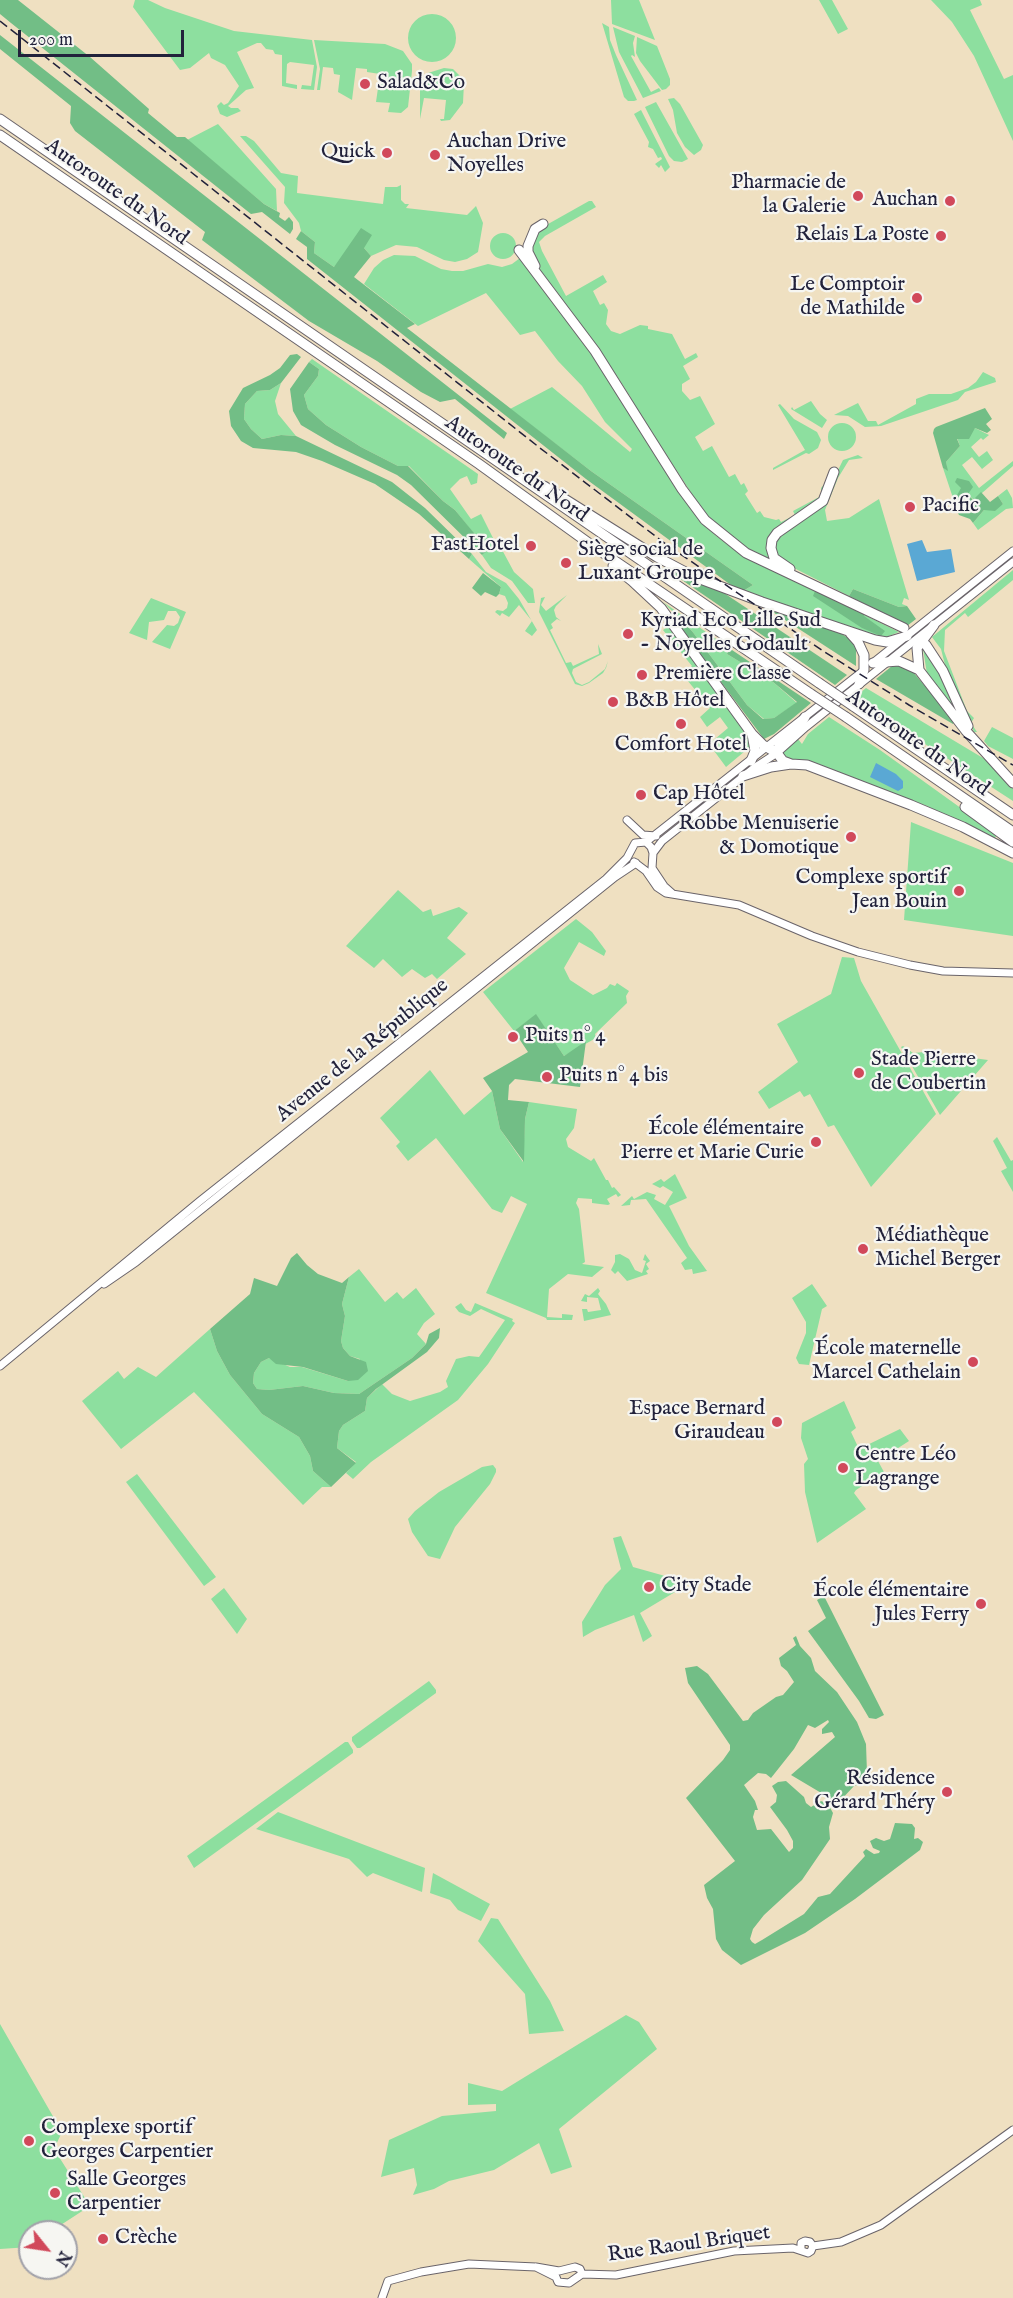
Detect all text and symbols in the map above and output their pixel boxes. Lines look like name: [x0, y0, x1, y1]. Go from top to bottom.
scale bar: [21, 18, 188, 56]
text: 200 m: [29, 29, 73, 52]
place label: Salad&Co: [377, 71, 465, 97]
marker: Salad&Co: [358, 77, 372, 91]
place label: Auchan Drive Noyelles: [447, 130, 566, 180]
street label: Autoroute du Nord: [39, 134, 193, 252]
place label: Quick: [321, 140, 375, 166]
marker: Quick: [380, 146, 394, 160]
marker: Auchan Drive Noyelles: [428, 148, 442, 162]
place label: Pharmacie de la Galerie: [731, 171, 846, 221]
place label: Auchan: [872, 188, 938, 214]
marker: Pharmacie de la Galerie: [851, 189, 865, 203]
marker: Auchan: [943, 194, 957, 208]
place label: Relais La Poste: [795, 223, 929, 249]
marker: Relais La Poste: [934, 229, 948, 243]
place label: Le Comptoir de Mathilde: [790, 273, 905, 323]
marker: Le Comptoir de Mathilde: [910, 291, 924, 305]
street label: Autoroute du Nord: [439, 411, 593, 529]
place label: Pacific: [922, 494, 979, 520]
marker: Pacific: [903, 500, 917, 514]
place label: FastHotel: [431, 533, 519, 559]
place label: Siège social de Luxant Groupe: [578, 538, 714, 588]
marker: FastHotel: [524, 539, 538, 553]
marker: Siège social de Luxant Groupe: [559, 556, 573, 570]
place label: Kyriad Eco Lille Sud - Noyelles Godault: [640, 609, 821, 659]
marker: Kyriad Eco Lille Sud - Noyelles Godault: [621, 627, 635, 641]
place label: Première Classe: [654, 662, 791, 688]
marker: Première Classe: [635, 668, 649, 682]
street label: Autoroute du Nord: [840, 685, 994, 803]
place label: B&B Hôtel: [625, 689, 725, 715]
marker: B&B Hôtel: [606, 695, 620, 709]
marker: Comfort Hotel: [674, 717, 688, 731]
place label: Comfort Hotel: [615, 733, 747, 759]
place label: Cap Hôtel: [653, 782, 745, 808]
marker: Cap Hôtel: [634, 788, 648, 802]
place label: Robbe Menuiserie & Domotique: [678, 812, 839, 862]
marker: Robbe Menuiserie & Domotique: [844, 830, 858, 844]
place label: Complexe sportif Jean Bouin: [795, 866, 947, 916]
marker: Complexe sportif Jean Bouin: [952, 884, 966, 898]
street label: Avenue de la République: [272, 974, 454, 1128]
place label: Puits n° 4: [525, 1024, 605, 1050]
marker: Puits n° 4: [506, 1030, 520, 1044]
place label: Stade Pierre de Coubertin: [871, 1048, 986, 1098]
place label: Puits n° 4 bis: [559, 1064, 668, 1090]
marker: Stade Pierre de Coubertin: [852, 1066, 866, 1080]
marker: Puits n° 4 bis: [540, 1070, 554, 1084]
place label: École élémentaire Pierre et Marie Curie: [621, 1117, 804, 1167]
marker: École élémentaire Pierre et Marie Curie: [809, 1135, 823, 1149]
place label: Médiathèque Michel Berger: [875, 1224, 1000, 1274]
marker: Médiathèque Michel Berger: [856, 1242, 870, 1256]
place label: École maternelle Marcel Cathelain: [812, 1337, 961, 1387]
marker: École maternelle Marcel Cathelain: [966, 1355, 980, 1369]
place label: Espace Bernard Giraudeau: [629, 1397, 765, 1447]
marker: Espace Bernard Giraudeau: [770, 1415, 784, 1429]
place label: Centre Léo Lagrange: [855, 1443, 956, 1493]
marker: Centre Léo Lagrange: [836, 1461, 850, 1475]
place label: City Stade: [661, 1574, 752, 1600]
place label: École élémentaire Jules Ferry: [813, 1579, 969, 1629]
marker: City Stade: [642, 1580, 656, 1594]
marker: École élémentaire Jules Ferry: [974, 1597, 988, 1611]
place label: Résidence Gérard Théry: [814, 1767, 935, 1817]
marker: Résidence Gérard Théry: [940, 1785, 954, 1799]
place label: Complexe sportif Georges Carpentier: [41, 2116, 213, 2166]
marker: Complexe sportif Georges Carpentier: [22, 2134, 36, 2148]
place label: Salle Georges Carpentier: [67, 2168, 186, 2218]
marker: Salle Georges Carpentier: [48, 2186, 62, 2200]
north arrow: [18, 2220, 78, 2280]
street label: Rue Raoul Briquet: [606, 2221, 772, 2269]
place label: Crèche: [115, 2226, 177, 2252]
marker: Crèche: [96, 2232, 110, 2246]
text: N: [50, 2247, 74, 2269]

